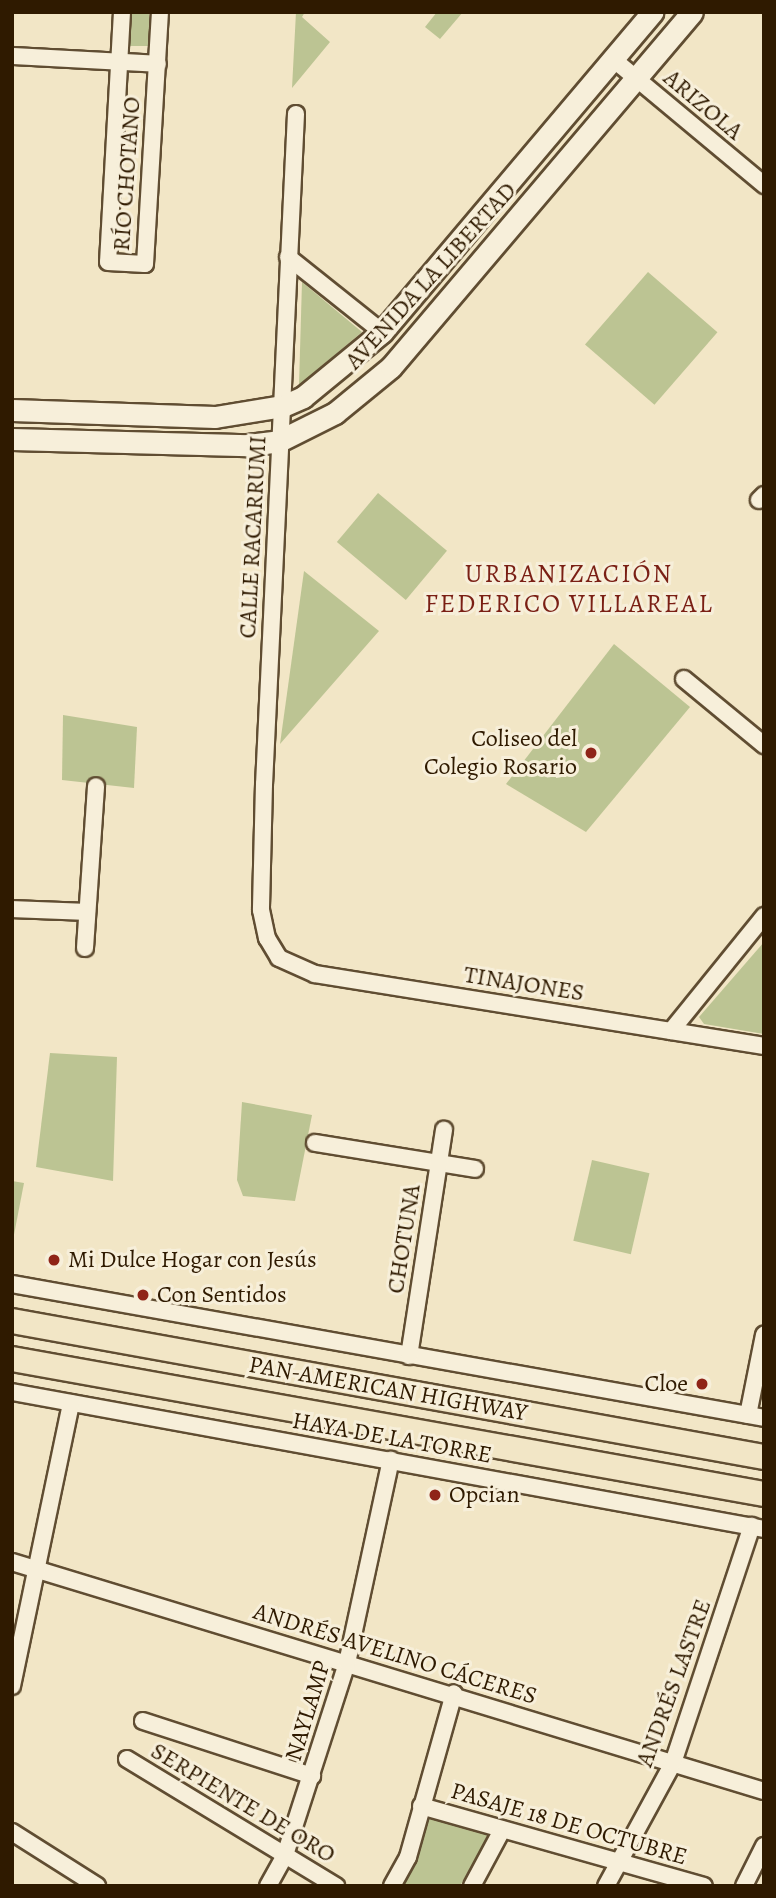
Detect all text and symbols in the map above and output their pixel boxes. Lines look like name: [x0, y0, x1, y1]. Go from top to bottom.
street label: ARIZOLA: [658, 64, 748, 146]
street label: RÍO CHOTANO: [107, 96, 147, 252]
street label: AVENIDA LA LIBERTAD: [339, 177, 523, 375]
street label: CALLE RACARRUMI: [233, 435, 273, 639]
district label: URBANIZACIÓN FEDERICO VILLAREAL: [427, 558, 711, 620]
place label: Coliseo del Colegio Rosario: [424, 725, 577, 781]
marker: Coliseo del Colegio Rosario: [583, 745, 599, 761]
street label: TINAJONES: [462, 960, 586, 1008]
street label: CHOTUNA: [381, 1182, 427, 1296]
place label: Mi Dulce Hogar con Jesús: [68, 1246, 317, 1274]
marker: Mi Dulce Hogar con Jesús: [46, 1252, 62, 1268]
place label: Con Sentidos: [157, 1281, 287, 1309]
marker: Con Sentidos: [135, 1287, 151, 1303]
street label: PAN-AMERICAN HIGHWAY: [247, 1350, 529, 1428]
place label: Cloe: [644, 1370, 688, 1398]
marker: Cloe: [694, 1376, 710, 1392]
street label: HAYA DE LA TORRE: [290, 1406, 494, 1470]
place label: Opcian: [449, 1481, 520, 1509]
marker: Opcian: [427, 1487, 443, 1503]
street label: ANDRÉS LASTRE: [630, 1595, 718, 1771]
street label: ANDRÉS AVELINO CÁCERES: [250, 1597, 540, 1711]
street label: NAYLAMP: [279, 1657, 337, 1765]
street label: SERPIENTE DE ORO: [146, 1737, 340, 1869]
street label: PASAJE 18 DE OCTUBRE: [448, 1776, 690, 1872]

